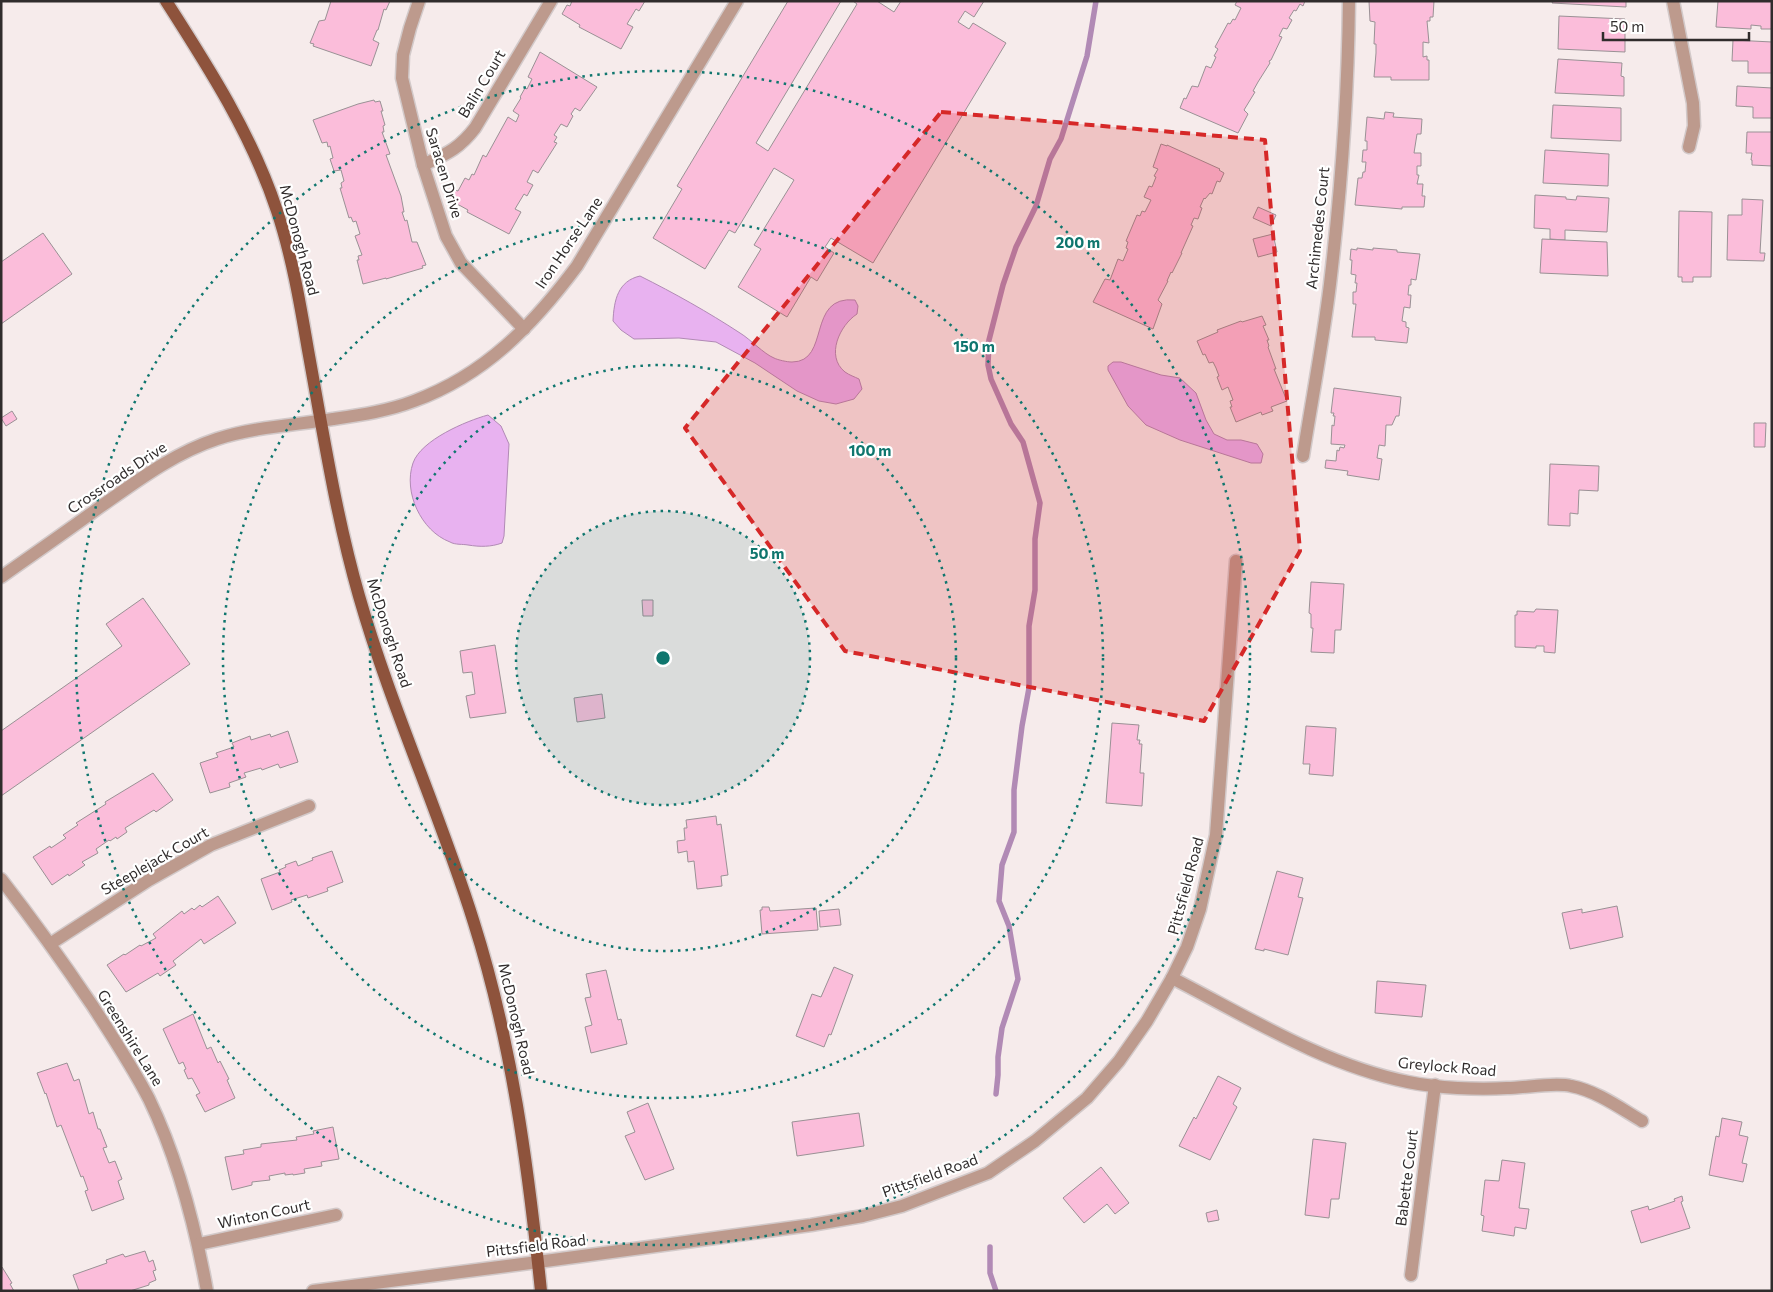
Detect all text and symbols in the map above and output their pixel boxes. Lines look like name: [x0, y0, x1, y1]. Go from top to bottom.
scale bar: [1603, 10, 1749, 42]
text: 50 m: [1610, 17, 1644, 35]
street label: Balin Court: [454, 46, 509, 121]
street label: Saracen Drive: [423, 125, 467, 220]
street label: Archimedes Court: [1302, 166, 1332, 290]
street label: McDonogh Road: [277, 182, 323, 297]
street label: Iron Horse Lane: [531, 193, 606, 292]
text: 200 m: [1056, 233, 1100, 251]
text: 150 m: [953, 337, 995, 355]
street label: Crossroads Drive: [63, 437, 169, 517]
text: 100 m: [849, 441, 891, 459]
text: 50 m: [750, 544, 784, 562]
street label: McDonogh Road: [364, 576, 416, 690]
centre of rings: [654, 649, 672, 667]
street label: Steeplejack Court: [98, 822, 211, 898]
street label: Pittsfield Road: [1163, 835, 1207, 937]
street label: McDonogh Road: [495, 961, 539, 1076]
street label: Greenshire Lane: [94, 986, 168, 1089]
street label: Greylock Road: [1397, 1053, 1497, 1079]
street label: Babette Court: [1391, 1129, 1421, 1227]
street label: Pittsfield Road: [879, 1149, 980, 1201]
street label: Winton Court: [216, 1194, 312, 1232]
street label: Pittsfield Road: [485, 1230, 587, 1260]

